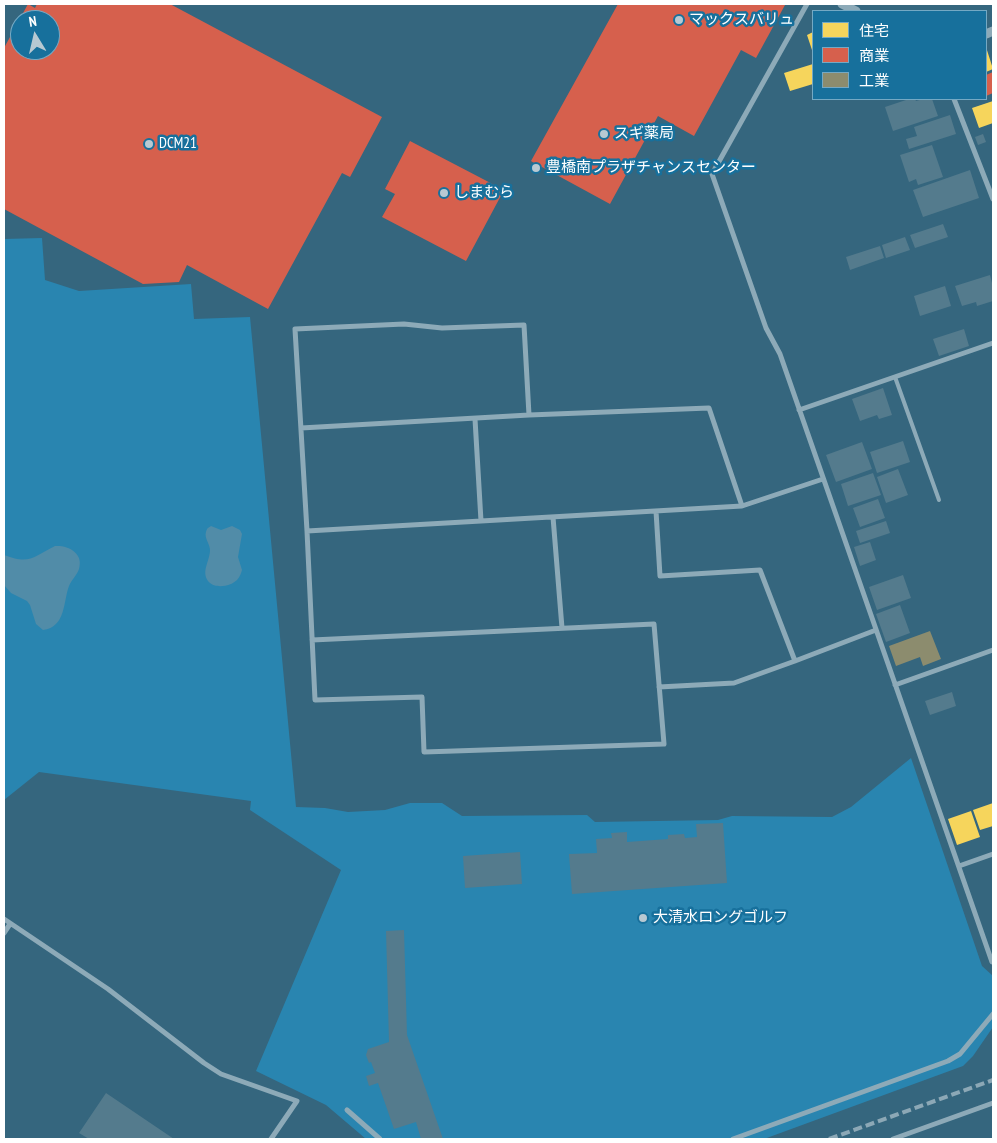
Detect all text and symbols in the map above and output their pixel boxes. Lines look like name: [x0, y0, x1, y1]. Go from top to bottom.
north arrow: [10, 10, 60, 60]
legend: [812, 10, 987, 100]
place label: マックスバリュ: [689, 11, 794, 29]
text: N: [28, 12, 38, 31]
marker: マックスバリュ: [673, 14, 685, 26]
text: 住宅: [859, 21, 889, 40]
text: 商業: [859, 46, 889, 65]
text: 工業: [859, 71, 889, 90]
place label: スギ薬局: [614, 125, 674, 143]
marker: スギ薬局: [598, 128, 610, 140]
place label: DCM21: [159, 135, 197, 153]
marker: DCM21: [143, 138, 155, 150]
place label: 豊橋南プラザチャンスセンター: [546, 159, 756, 177]
marker: 豊橋南プラザチャンスセンター: [530, 162, 542, 174]
place label: しまむら: [454, 184, 514, 202]
marker: しまむら: [438, 187, 450, 199]
place label: 大清水ロングゴルフ: [653, 909, 788, 927]
marker: 大清水ロングゴルフ: [637, 912, 649, 924]

